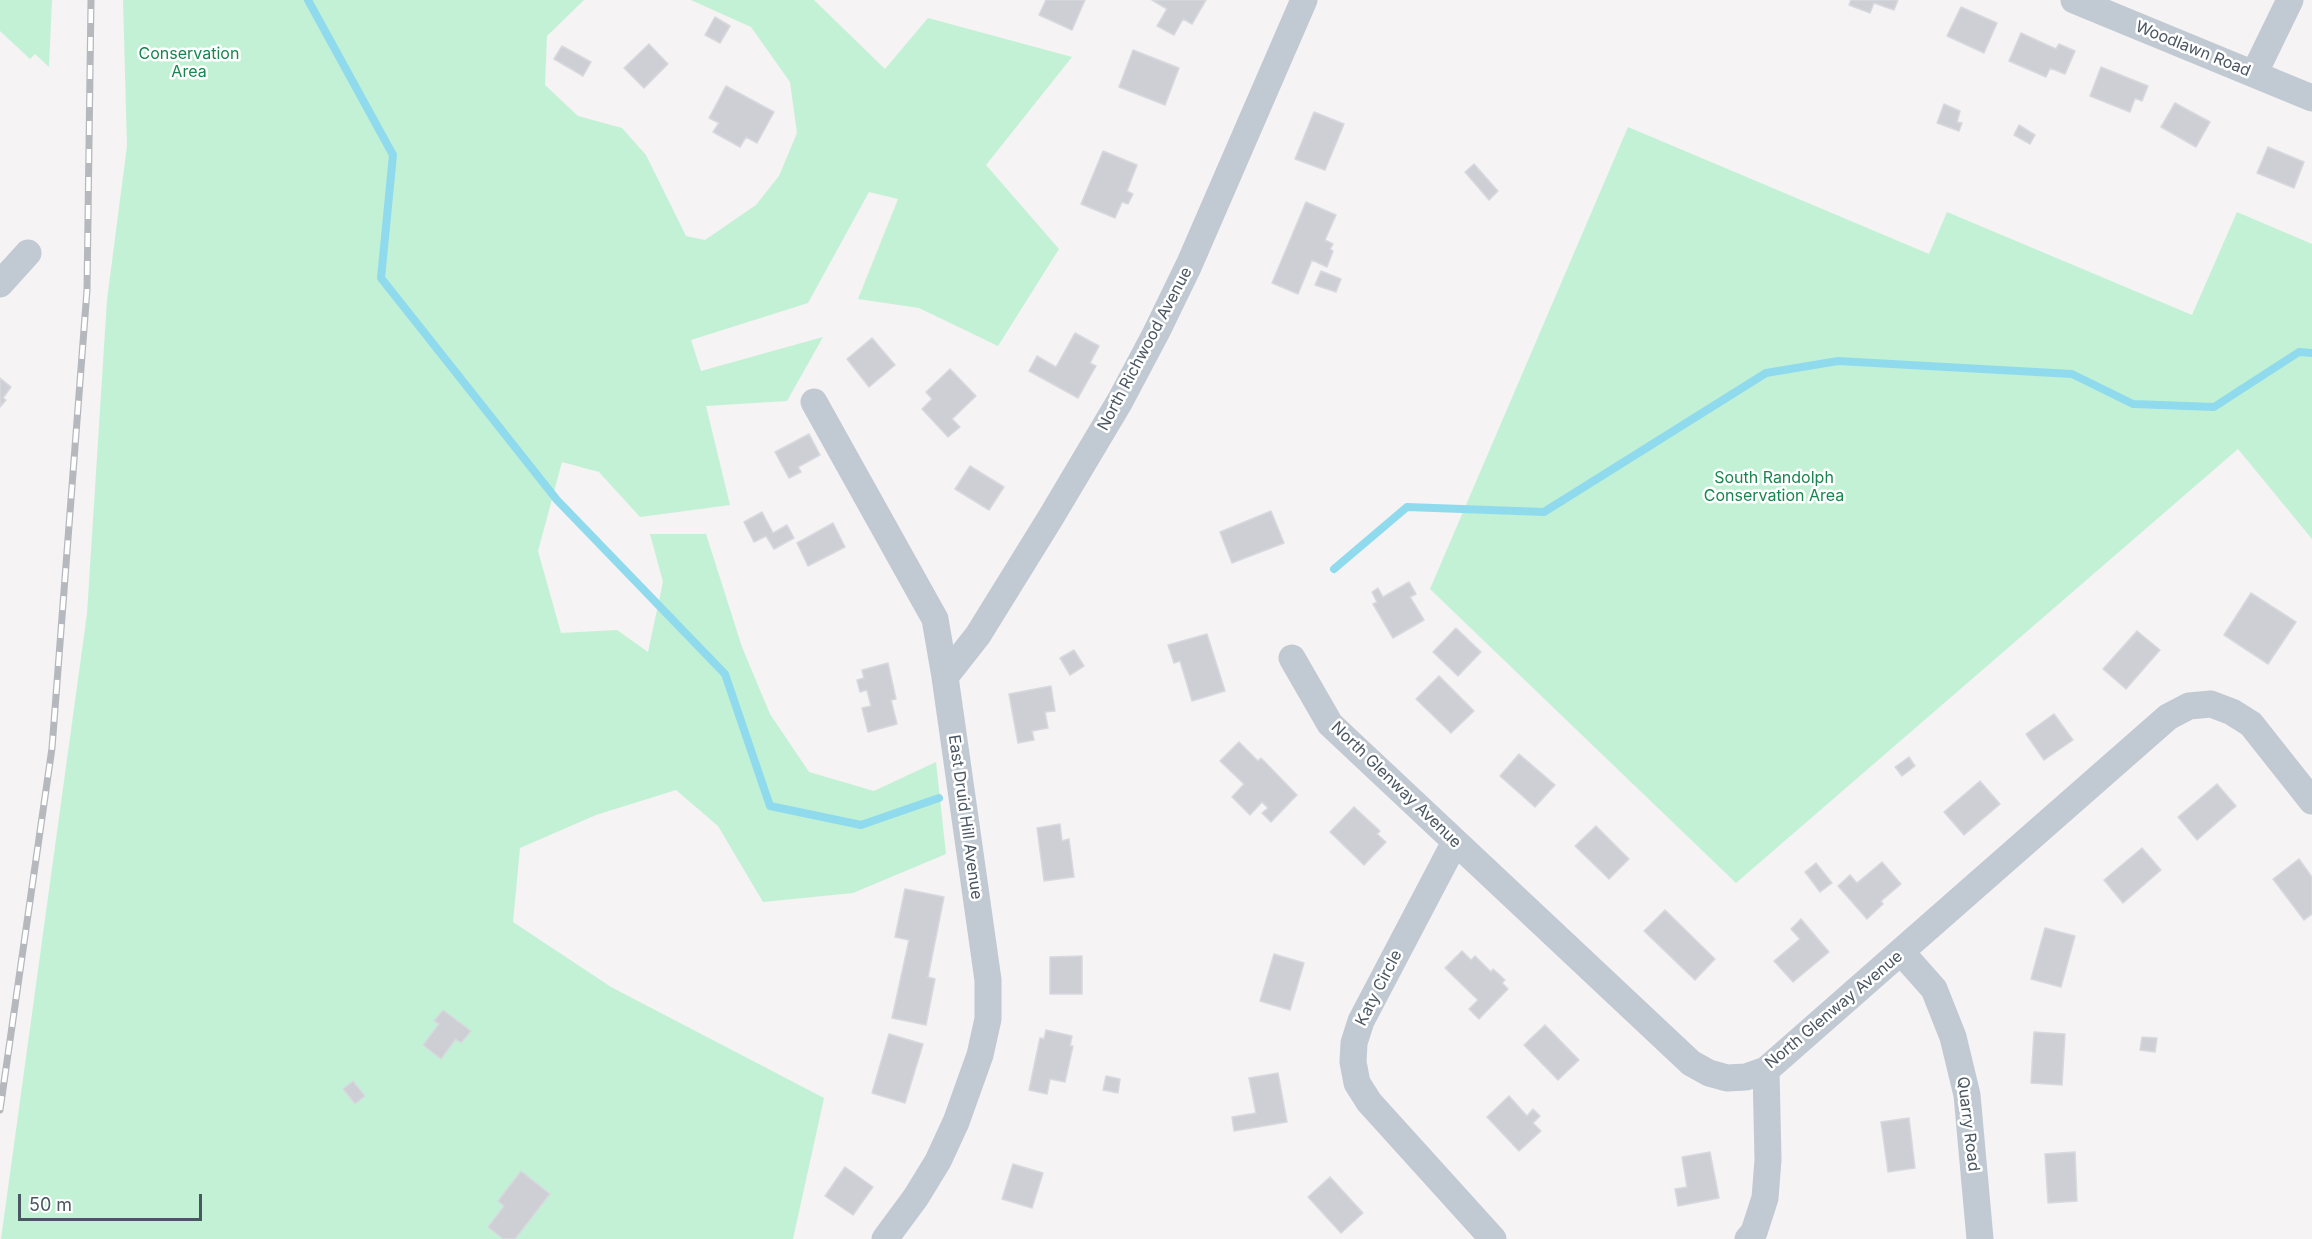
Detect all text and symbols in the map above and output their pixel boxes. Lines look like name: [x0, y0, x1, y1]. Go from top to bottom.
street label: Woodlawn Road: [2133, 17, 2253, 81]
park label: Conservation Area: [139, 44, 239, 82]
street label: North Richwood Avenue: [1094, 264, 1196, 434]
park label: South Randolph Conservation Area: [1704, 468, 1844, 506]
street label: North Glenway Avenue: [1327, 718, 1465, 852]
street label: East Druid Hill Avenue: [944, 733, 986, 901]
street label: Katy Circle: [1352, 947, 1406, 1029]
street label: North Glenway Avenue: [1761, 947, 1907, 1073]
street label: Quarry Road: [1953, 1076, 1983, 1172]
scale bar: [21, 1182, 206, 1220]
text: 50 m: [29, 1194, 72, 1215]

